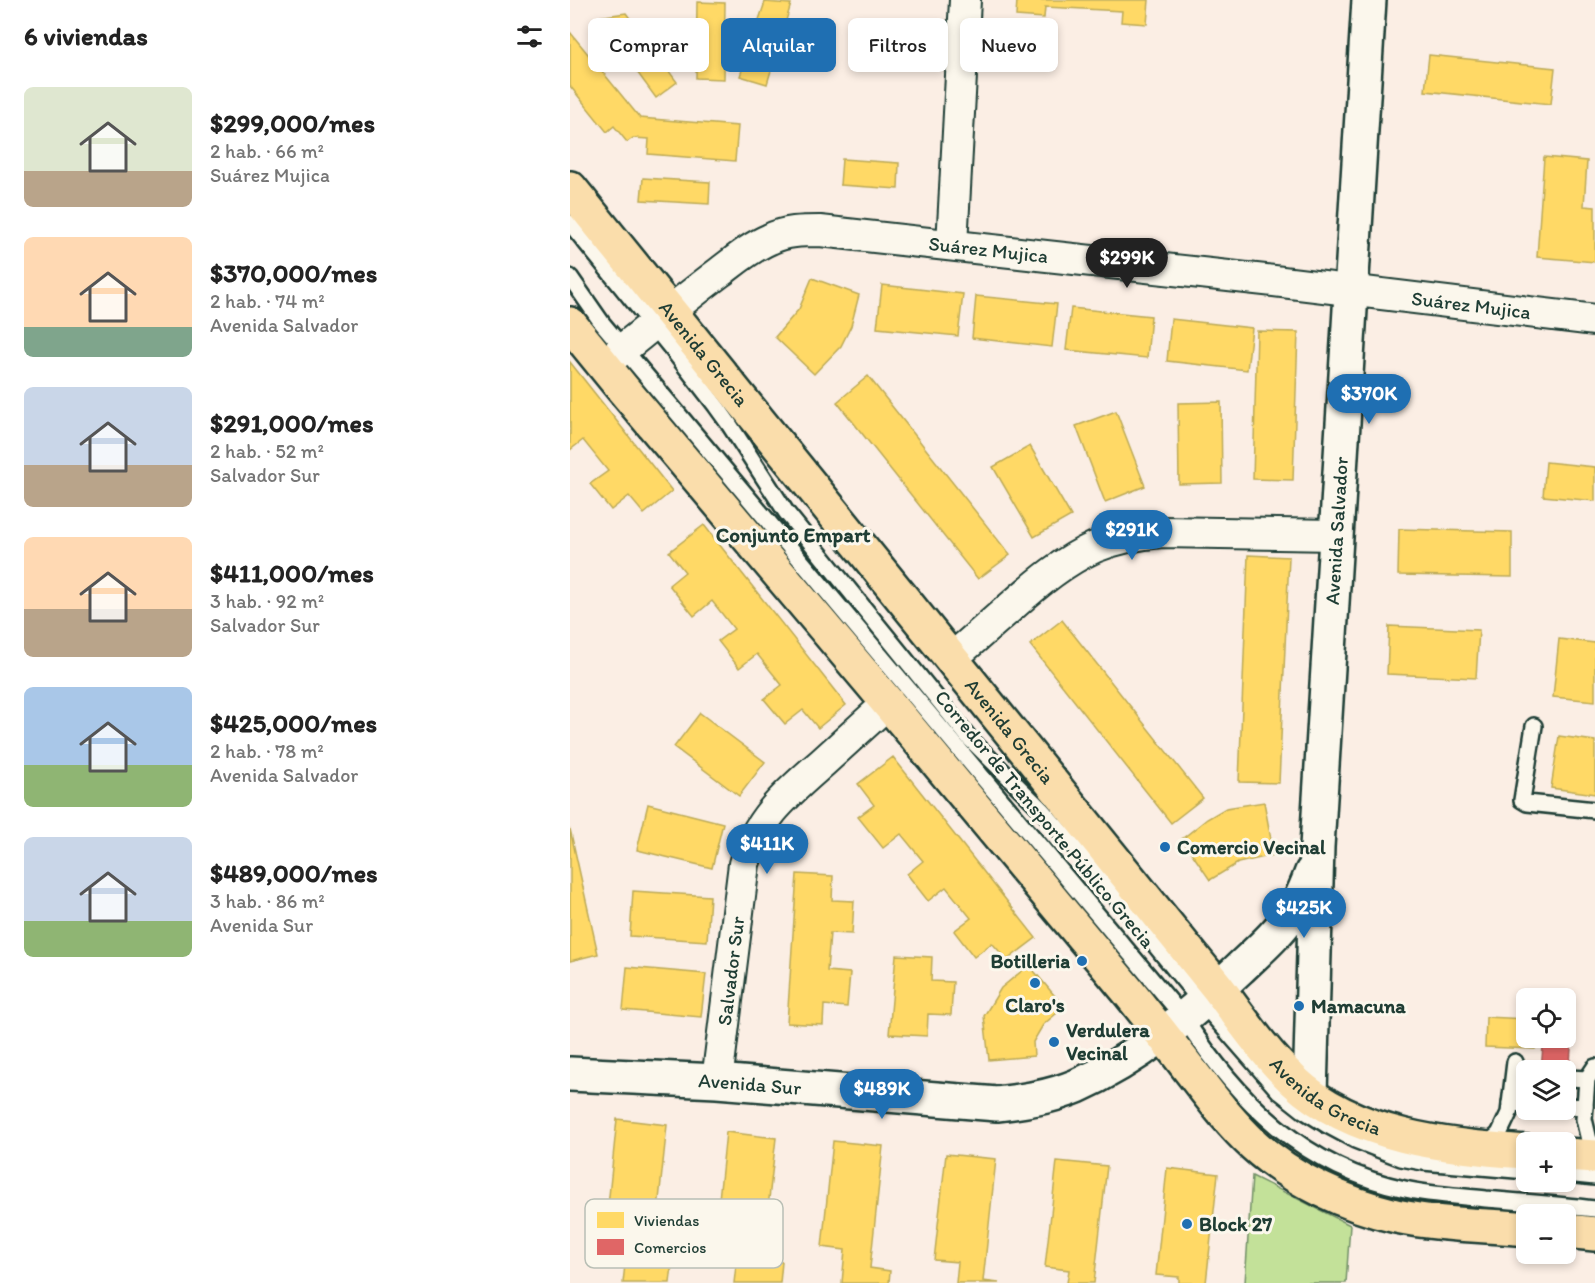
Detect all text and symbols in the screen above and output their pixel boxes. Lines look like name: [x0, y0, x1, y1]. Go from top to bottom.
chip: Comprar: [588, 18, 709, 72]
chip: Alquilar: [721, 18, 836, 72]
chip: Filtros: [848, 18, 948, 72]
chip: Nuevo: [960, 18, 1058, 72]
text: 6 viviendas: [24, 20, 148, 52]
icon: filters: [513, 20, 546, 53]
text: $299,000/mes: [210, 107, 375, 139]
icon: home: [72, 111, 144, 183]
text: 2 hab. · 66 m²: [210, 139, 324, 163]
text: Suárez Mujica: [210, 163, 330, 187]
street label: Suárez Mujica: [927, 231, 1049, 268]
pin: $299K: [1085, 238, 1169, 289]
text: $299K: [1100, 245, 1154, 269]
text: $370,000/mes: [210, 257, 377, 289]
icon: home: [72, 261, 144, 333]
street label: Suárez Mujica: [1410, 286, 1532, 324]
text: 2 hab. · 74 m²: [210, 289, 325, 313]
street label: Avenida Grecia: [654, 296, 754, 412]
text: Avenida Salvador: [210, 313, 358, 337]
pin: $370K: [1327, 374, 1411, 425]
text: $370K: [1341, 381, 1397, 405]
text: $291,000/mes: [210, 407, 374, 439]
icon: home: [72, 411, 144, 483]
text: 2 hab. · 52 m²: [210, 439, 324, 463]
street label: Avenida Salvador: [1320, 456, 1353, 605]
text: Salvador Sur: [210, 463, 320, 487]
pin: $291K: [1090, 510, 1174, 561]
text: $291K: [1105, 517, 1159, 541]
district label: Conjunto Empart: [716, 522, 870, 548]
text: $411,000/mes: [210, 557, 374, 589]
icon: home: [72, 561, 144, 633]
text: 3 hab. · 92 m²: [210, 589, 324, 613]
text: Salvador Sur: [210, 613, 320, 637]
street label: Avenida Grecia: [960, 674, 1060, 789]
street label: Corredor de Transporte Público Grecia: [930, 685, 1160, 953]
text: $425,000/mes: [210, 707, 377, 739]
icon: home: [72, 711, 144, 783]
text: 2 hab. · 78 m²: [210, 739, 324, 763]
text: Avenida Salvador: [210, 763, 358, 787]
pin: $411K: [725, 824, 809, 875]
text: $411K: [740, 831, 794, 855]
place label: Comercio Vecinal: [1177, 835, 1326, 859]
marker: Comercio Vecinal: [1158, 840, 1172, 854]
text: $489,000/mes: [210, 857, 378, 889]
icon: home: [72, 861, 144, 933]
pin: $425K: [1262, 888, 1346, 939]
text: 3 hab. · 86 m²: [210, 889, 325, 913]
text: $425K: [1276, 895, 1332, 919]
text: Avenida Sur: [210, 913, 313, 937]
street label: Salvador Sur: [712, 914, 749, 1027]
place label: Botilleria: [990, 949, 1070, 973]
marker: Botilleria: [1075, 954, 1089, 968]
marker: Claro's: [1028, 976, 1042, 990]
map controls: [1516, 988, 1576, 1264]
button: locate: [1516, 988, 1576, 1048]
place label: Claro's: [1005, 993, 1065, 1017]
place label: Mamacuna: [1311, 994, 1406, 1018]
marker: Mamacuna: [1292, 999, 1306, 1013]
place label: Verdulera Vecinal: [1066, 1018, 1150, 1065]
marker: Verdulera Vecinal: [1047, 1035, 1061, 1049]
street label: Avenida Grecia: [1265, 1052, 1385, 1141]
button: layers: [1516, 1060, 1576, 1120]
street label: Avenida Sur: [698, 1068, 802, 1100]
pin: $489K: [840, 1069, 924, 1120]
text: $489K: [854, 1076, 910, 1100]
button: +: [1516, 1132, 1576, 1192]
legend: [585, 1199, 783, 1268]
button: −: [1516, 1204, 1576, 1264]
text: Viviendas: [634, 1211, 699, 1230]
place label: Block 27: [1199, 1212, 1272, 1236]
marker: Block 27: [1180, 1217, 1194, 1231]
text: Comercios: [634, 1238, 706, 1257]

